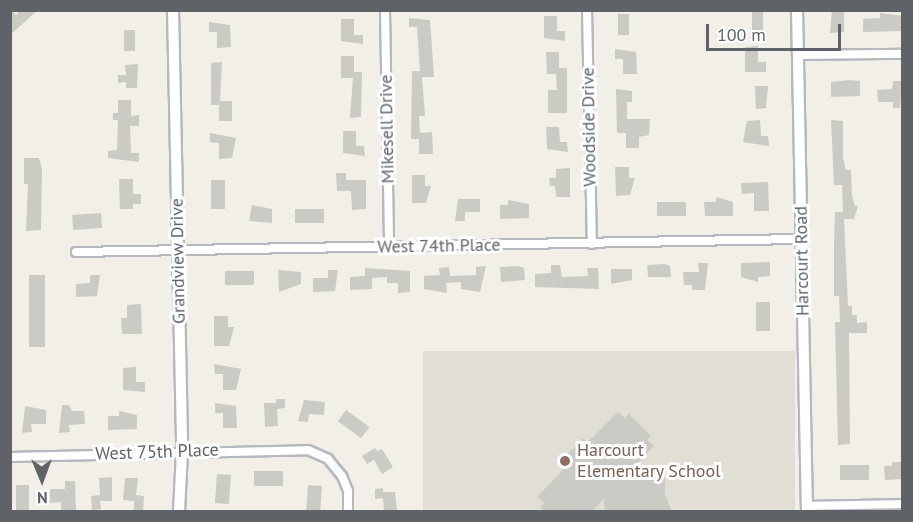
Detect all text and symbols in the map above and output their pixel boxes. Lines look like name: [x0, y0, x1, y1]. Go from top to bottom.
scale bar: [709, 12, 844, 50]
text: 100 m: [717, 23, 766, 46]
street label: Woodside Drive: [577, 67, 601, 187]
street label: Mikesell Drive: [375, 74, 399, 184]
street label: Grandview Drive: [166, 198, 190, 324]
street label: Harcourt Road: [790, 206, 814, 316]
street label: West 74th Place: [377, 234, 501, 258]
street label: West 75th Place: [95, 439, 219, 465]
place label: Harcourt Elementary School: [577, 440, 721, 482]
north arrow: [12, 450, 72, 510]
marker: Harcourt Elementary School: [558, 454, 572, 468]
text: N: [37, 488, 48, 508]

